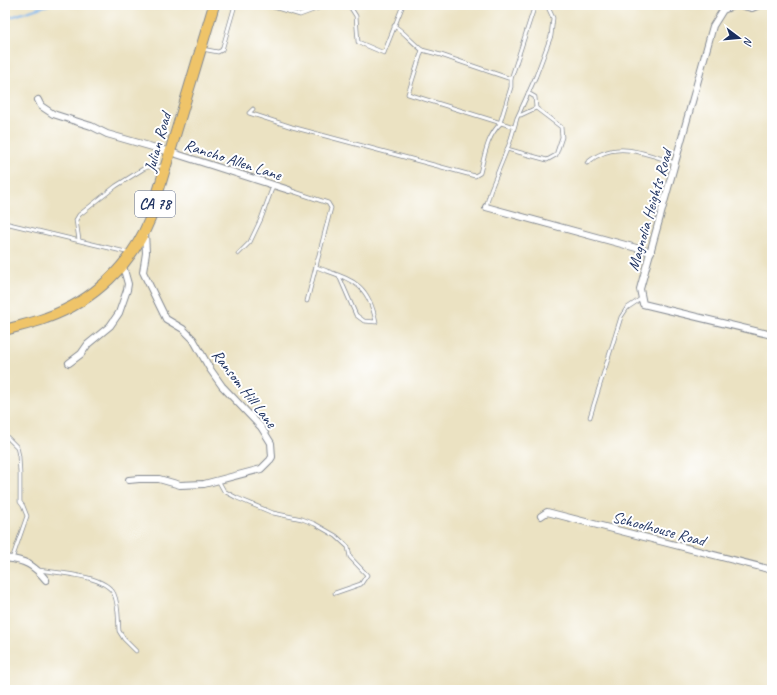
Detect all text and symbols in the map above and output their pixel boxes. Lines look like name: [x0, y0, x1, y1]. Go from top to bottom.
north arrow: [719, 18, 759, 58]
text: N: [740, 36, 756, 48]
street label: Julian Road: [140, 108, 177, 175]
street label: Rancho Allen Lane: [182, 135, 285, 186]
street label: Magnolia Heights Road: [623, 145, 678, 273]
road number: CA 78: [135, 191, 175, 217]
street label: Ransom Hill Lane: [207, 345, 282, 433]
street label: Schoolhouse Road: [610, 507, 710, 552]

